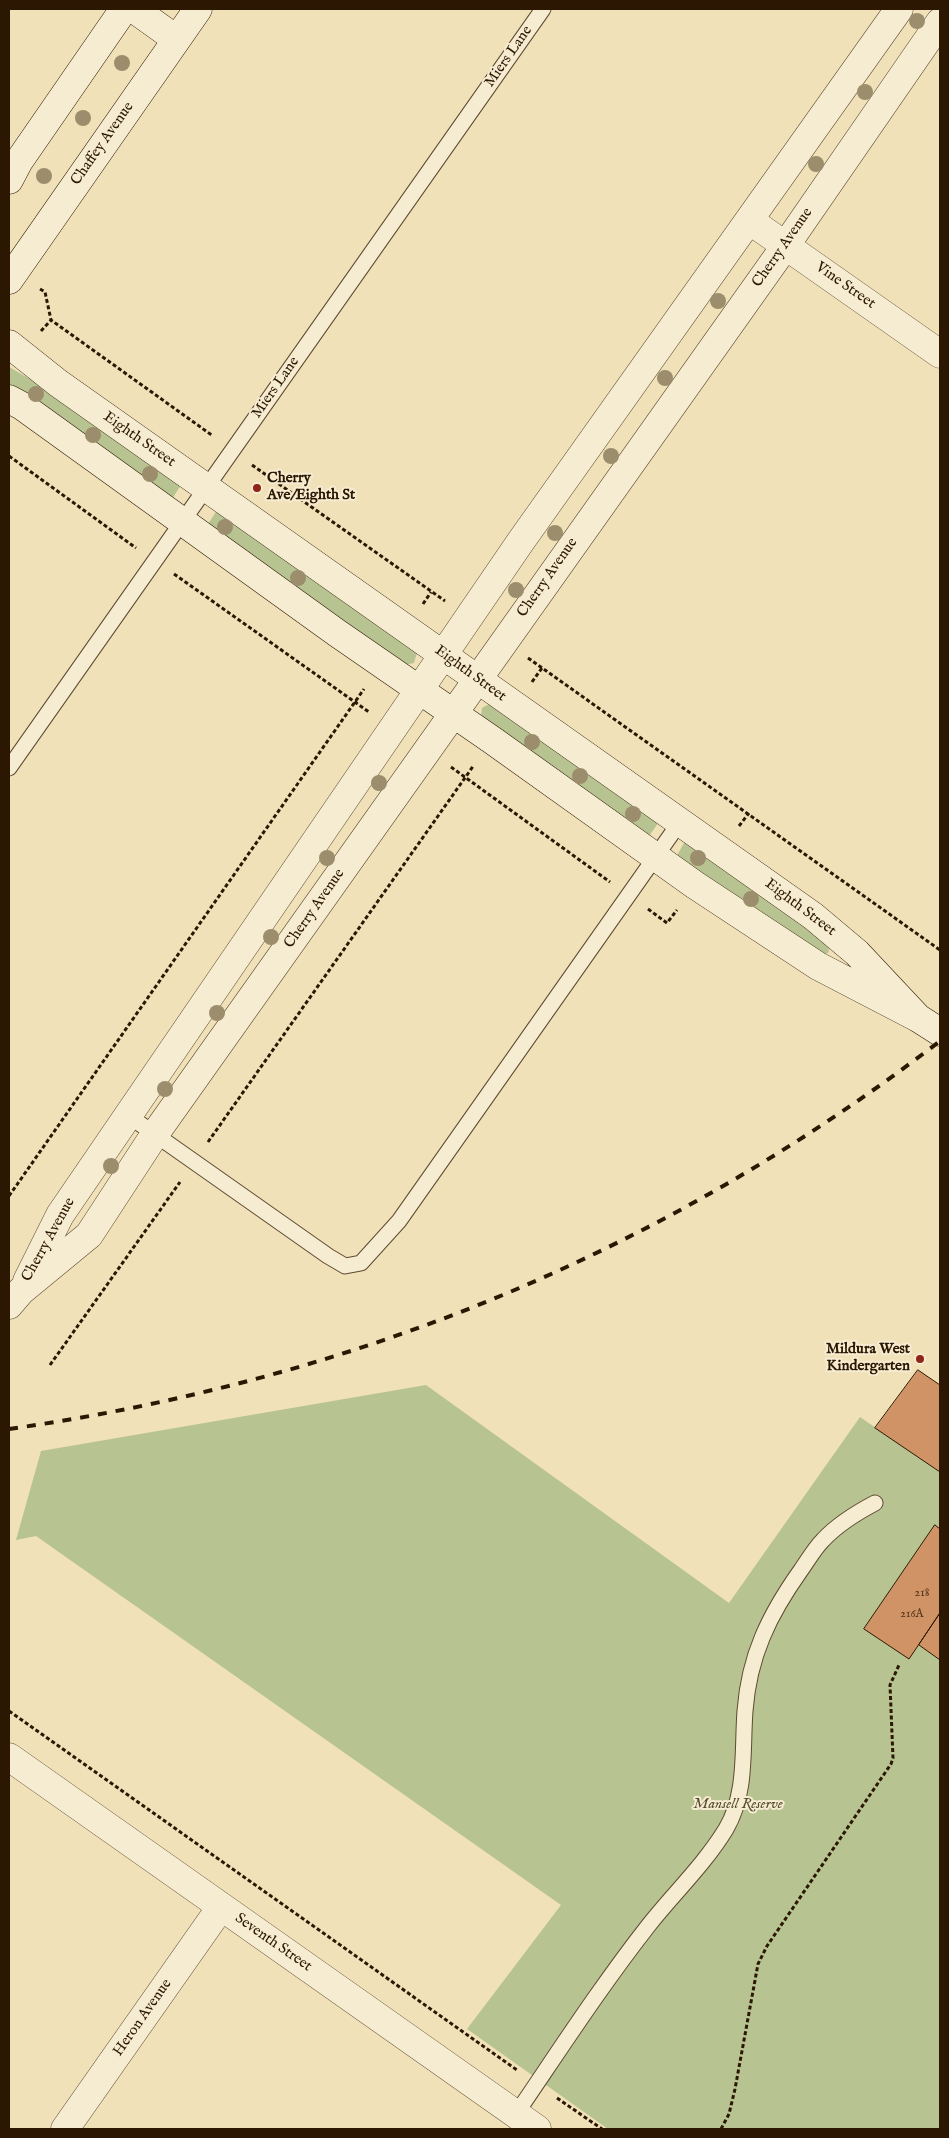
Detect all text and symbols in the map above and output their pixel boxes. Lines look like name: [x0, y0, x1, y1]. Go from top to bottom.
street label: Miers Lane: [481, 23, 537, 91]
street label: Chaffey Avenue: [68, 99, 138, 189]
street label: Cherry Avenue: [749, 205, 817, 291]
street label: Vine Street: [811, 259, 879, 313]
street label: Miers Lane: [248, 354, 304, 422]
street label: Eighth Street: [99, 408, 179, 472]
place label: Cherry Ave/Eighth St: [267, 470, 355, 505]
marker: Cherry Ave/Eighth St: [251, 482, 263, 494]
street label: Cherry Avenue: [514, 535, 582, 621]
street label: Eighth Street: [431, 642, 509, 706]
street label: Cherry Avenue: [281, 866, 349, 952]
street label: Eighth Street: [761, 875, 839, 941]
street label: Cherry Avenue: [19, 1195, 79, 1285]
place label: Mildura West Kindergarten: [826, 1341, 910, 1376]
marker: Mildura West Kindergarten: [914, 1353, 926, 1365]
house number: 218: [915, 1587, 929, 1601]
house number: 216A: [900, 1608, 924, 1622]
park label: Mansell Reserve: [693, 1796, 783, 1814]
street label: Seventh Street: [231, 1910, 315, 1976]
street label: Heron Avenue: [110, 1976, 176, 2060]

